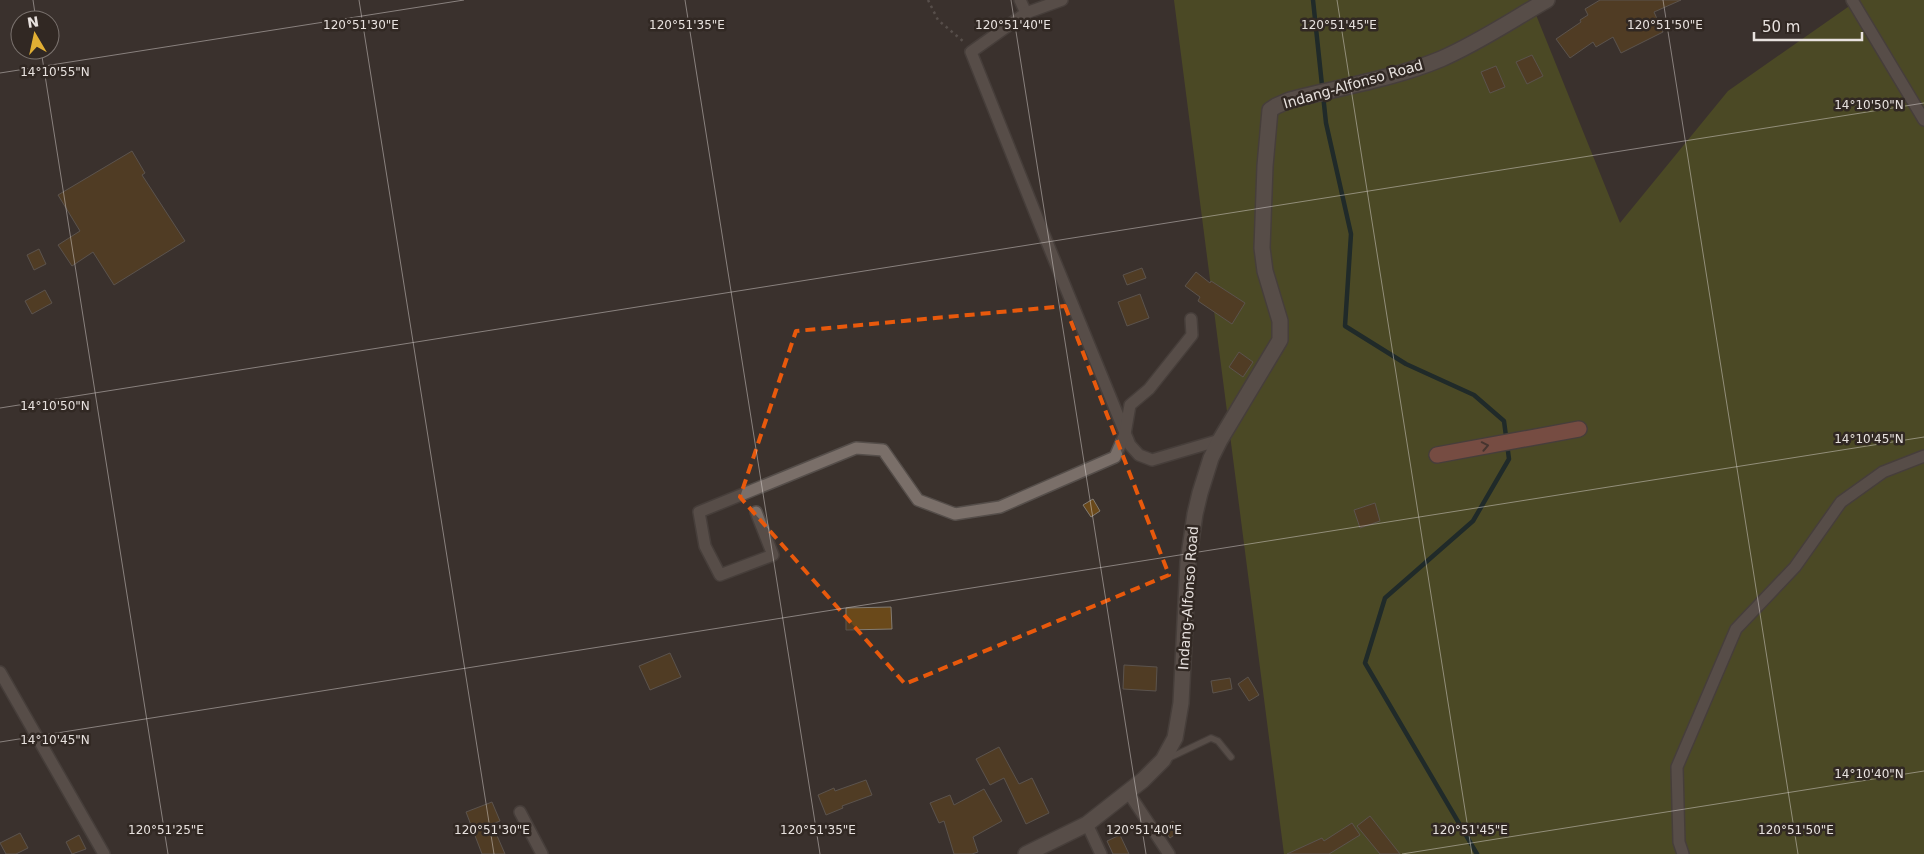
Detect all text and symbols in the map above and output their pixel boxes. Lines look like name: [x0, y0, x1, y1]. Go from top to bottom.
north arrow: [10, 10, 60, 60]
scale bar: [1754, 10, 1862, 42]
text: N: [26, 13, 40, 31]
text: 120°51'30"E: [323, 18, 399, 32]
text: 120°51'35"E: [649, 18, 725, 32]
text: 120°51'40"E: [975, 18, 1051, 32]
text: 120°51'45"E: [1301, 18, 1377, 32]
text: 120°51'50"E: [1627, 18, 1703, 32]
text: 50 m: [1762, 18, 1800, 36]
street label: Indang-Alfonso Road: [1281, 56, 1425, 112]
text: 14°10'55"N: [20, 65, 90, 79]
text: 14°10'50"N: [1834, 98, 1904, 112]
text: 14°10'50"N: [20, 399, 90, 413]
text: 14°10'45"N: [1834, 432, 1904, 446]
one-way arrow: [1480, 442, 1489, 452]
street label: Indang-Alfonso Road: [1175, 525, 1201, 671]
text: 14°10'45"N: [20, 733, 90, 747]
text: 14°10'40"N: [1834, 767, 1904, 781]
text: 120°51'25"E: [128, 823, 204, 837]
text: 120°51'30"E: [454, 823, 530, 837]
text: 120°51'35"E: [780, 823, 856, 837]
text: 120°51'40"E: [1106, 823, 1182, 837]
text: 120°51'45"E: [1432, 823, 1508, 837]
text: 120°51'50"E: [1758, 823, 1834, 837]

